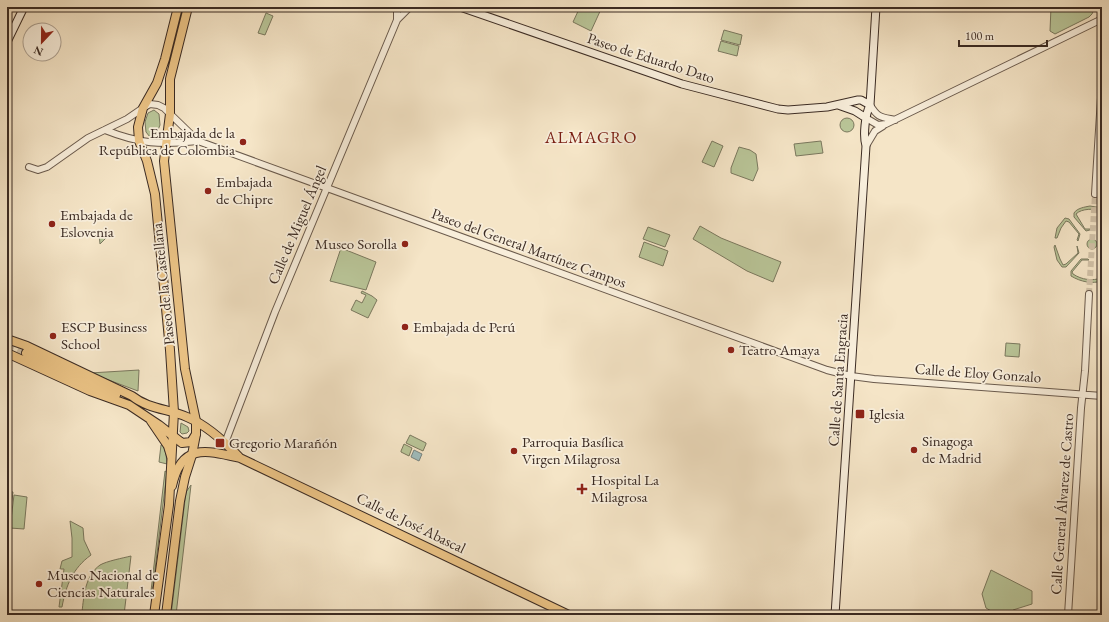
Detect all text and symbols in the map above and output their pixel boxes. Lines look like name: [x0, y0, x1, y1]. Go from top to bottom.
north arrow: [22, 22, 62, 62]
scale bar: [959, 22, 1047, 48]
street label: Paseo de Eduardo Dato: [585, 28, 717, 87]
text: 100 m: [965, 28, 995, 44]
text: N: [31, 43, 45, 59]
place label: Embajada de la República de Colombia: [99, 123, 235, 159]
district label: ALMAGRO: [544, 126, 637, 148]
marker: Embajada de la República de Colombia: [238, 137, 248, 147]
street label: Calle de Miguel Ángel: [263, 162, 330, 287]
place label: Embajada de Chipre: [216, 172, 273, 208]
marker: Embajada de Chipre: [203, 186, 213, 196]
street label: Paseo del General Martínez Campos: [429, 203, 629, 292]
place label: Embajada de Eslovenia: [60, 205, 133, 241]
marker: Embajada de Eslovenia: [47, 219, 57, 229]
street label: Paseo de la Castellana: [147, 222, 178, 346]
place label: Museo Sorolla: [315, 234, 397, 253]
marker: Museo Sorolla: [400, 239, 410, 249]
street label: Calle de Santa Engracia: [823, 313, 852, 447]
place label: ESCP Business School: [61, 317, 147, 353]
place label: Embajada de Perú: [413, 317, 515, 336]
marker: Embajada de Perú: [400, 322, 410, 332]
marker: ESCP Business School: [48, 331, 58, 341]
place label: Teatro Amaya: [739, 340, 820, 359]
marker: Teatro Amaya: [726, 345, 736, 355]
street label: Calle de Eloy Gonzalo: [914, 359, 1042, 386]
place label: Iglesia: [869, 404, 905, 423]
marker: Iglesia: [854, 408, 866, 420]
street label: Calle General Álvarez de Castro: [1046, 413, 1077, 595]
place label: Sinagoga de Madrid: [922, 431, 982, 467]
place label: Parroquia Basílica Virgen Milagrosa: [522, 432, 624, 468]
place label: Gregorio Marañón: [229, 433, 337, 452]
marker: Gregorio Marañón: [214, 437, 226, 449]
marker: Sinagoga de Madrid: [909, 445, 919, 455]
marker: Parroquia Basílica Virgen Milagrosa: [509, 446, 519, 456]
place label: Hospital La Milagrosa: [591, 470, 659, 506]
marker: Hospital La Milagrosa: [576, 483, 588, 495]
street label: Calle de José Abascal: [353, 488, 469, 557]
place label: Museo Nacional de Ciencias Naturales: [47, 565, 159, 601]
marker: Museo Nacional de Ciencias Naturales: [34, 579, 44, 589]

